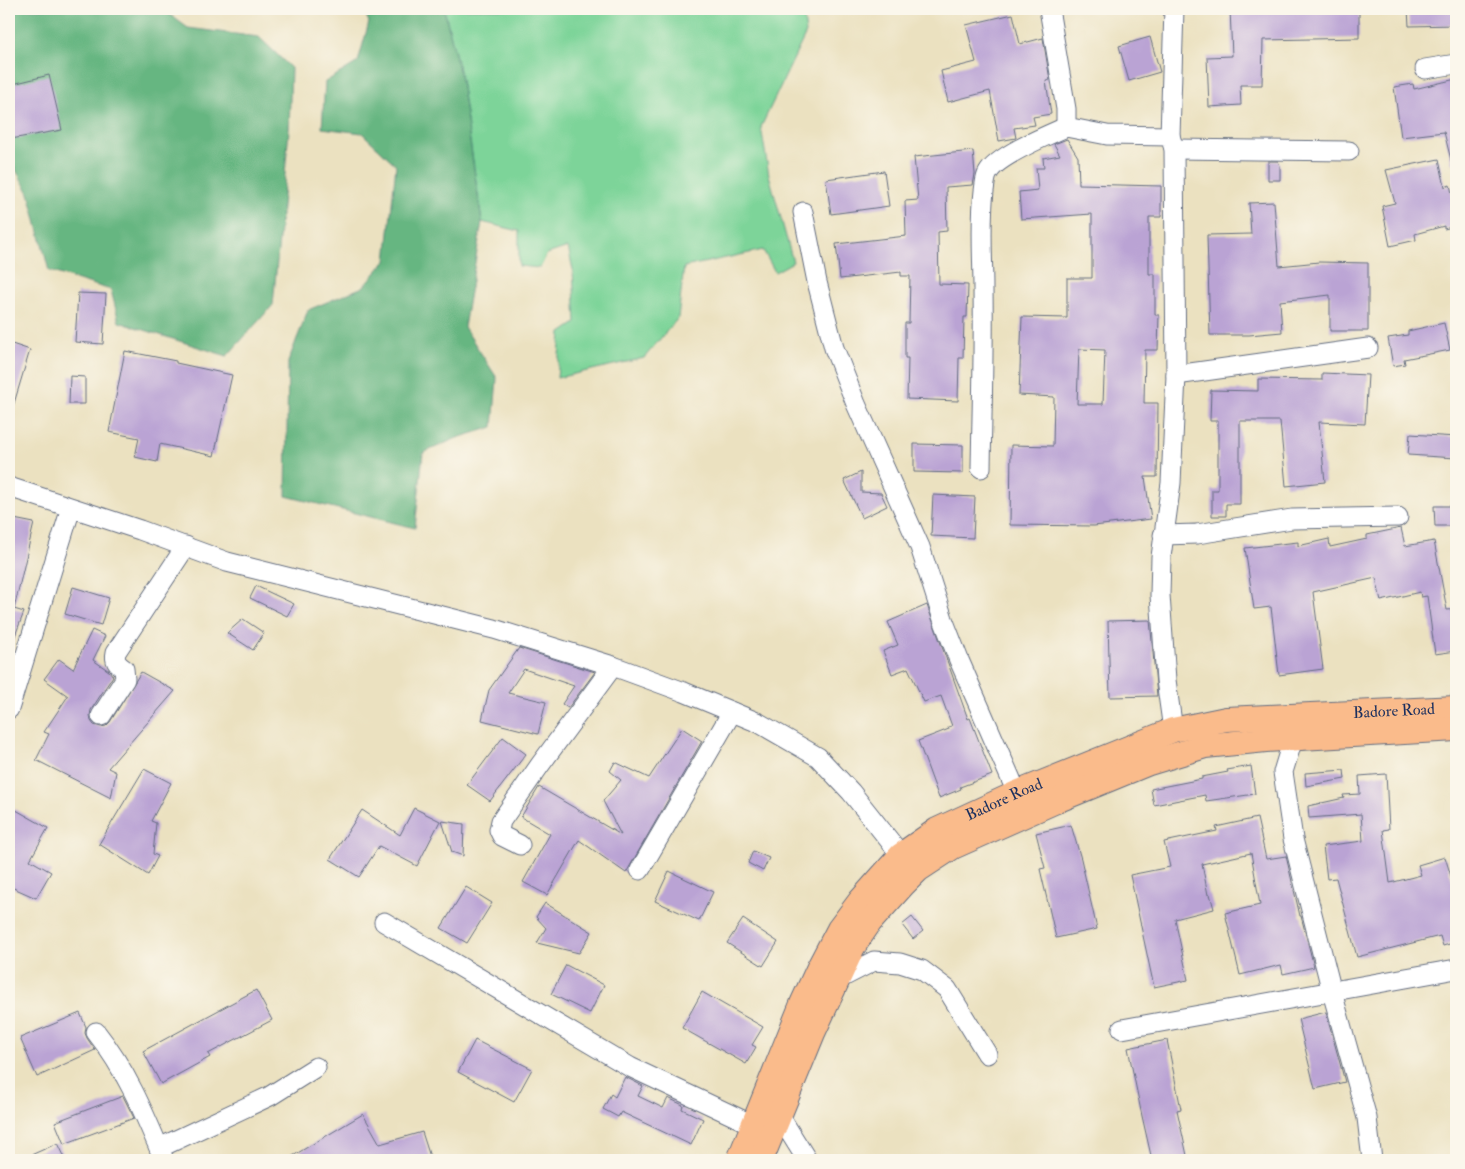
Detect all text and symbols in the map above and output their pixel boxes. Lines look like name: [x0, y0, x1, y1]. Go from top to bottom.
street label: Badore Road: [1352, 699, 1436, 723]
street label: Badore Road: [962, 774, 1045, 825]

